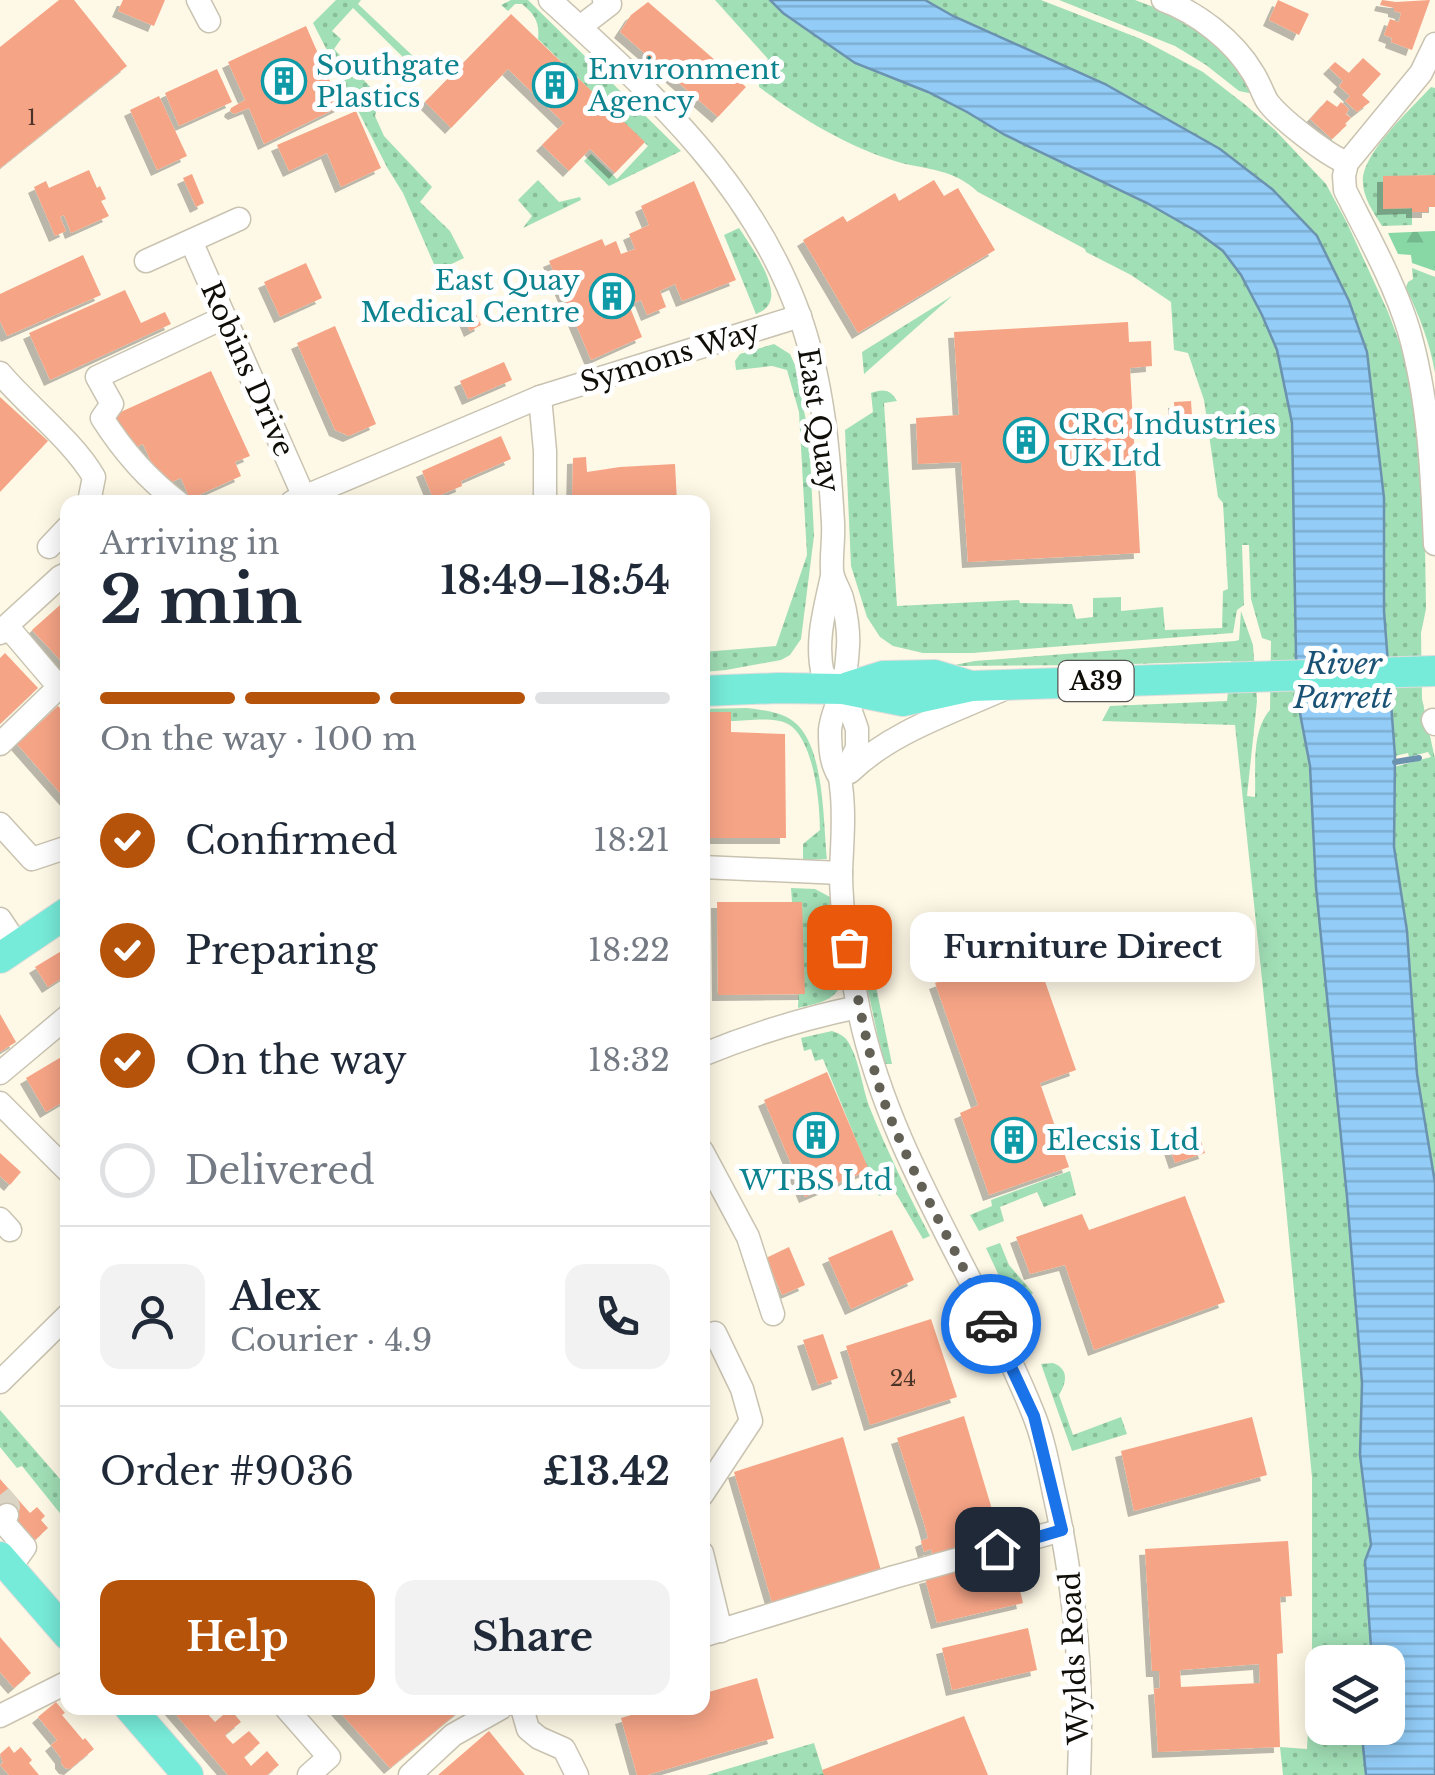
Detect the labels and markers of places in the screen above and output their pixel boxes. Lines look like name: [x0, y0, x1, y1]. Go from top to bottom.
place label: Southgate Plastics: [316, 48, 460, 115]
place label: Environment Agency: [587, 52, 781, 119]
building icon: Southgate Plastics: [261, 58, 307, 104]
building icon: Environment Agency: [532, 62, 578, 108]
place label: East Quay Medical Centre: [361, 263, 580, 330]
building icon: East Quay Medical Centre: [589, 273, 635, 319]
place label: CRC Industries UK Ltd: [1058, 407, 1276, 474]
building icon: CRC Industries UK Ltd: [1003, 417, 1049, 463]
pin: [807, 905, 892, 990]
callout: Furniture Direct: [909, 912, 1254, 982]
building icon: WTBS Ltd: [793, 1112, 839, 1158]
building icon: Elecsis Ltd: [991, 1117, 1037, 1163]
place label: Elecsis Ltd: [1046, 1123, 1199, 1158]
place label: WTBS Ltd: [739, 1163, 893, 1198]
pin: [955, 1507, 1040, 1592]

